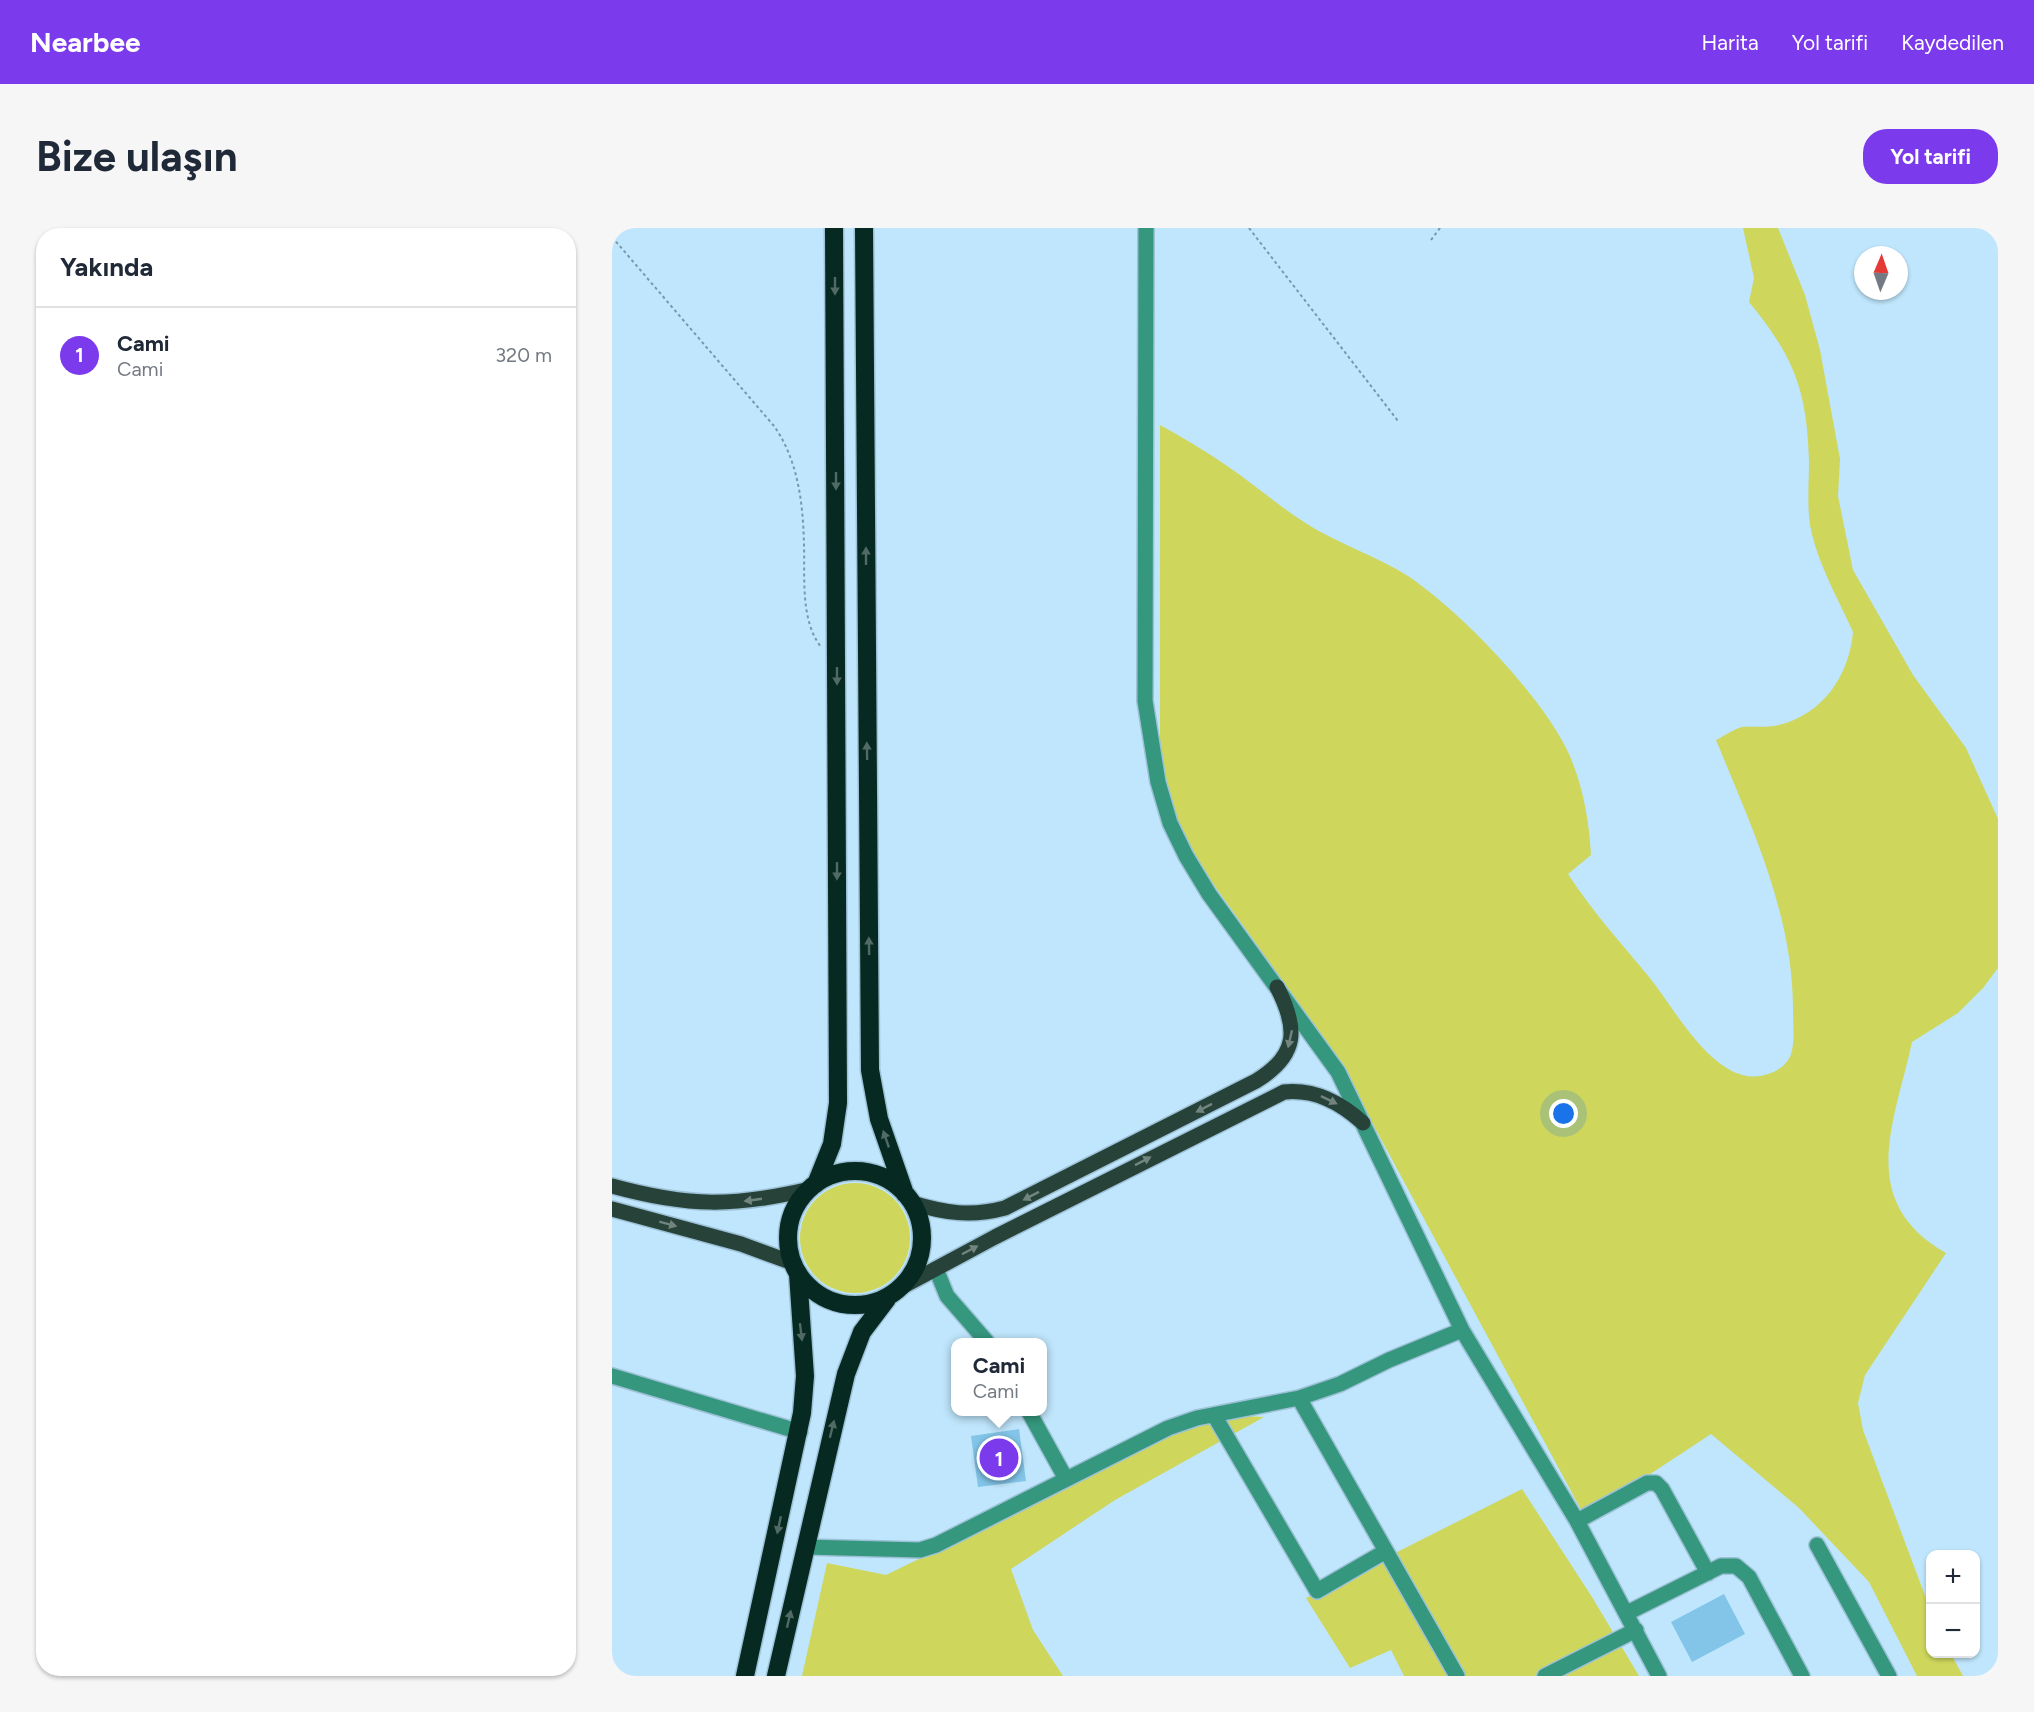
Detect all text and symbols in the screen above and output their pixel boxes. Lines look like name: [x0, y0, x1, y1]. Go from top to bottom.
text: Nearbee: [30, 25, 140, 59]
text: Harita: [1702, 30, 1759, 55]
text: Yol tarifi: [1792, 30, 1868, 55]
text: Kaydedilen: [1901, 30, 2004, 55]
button: Yol tarifi: [1863, 129, 1998, 184]
text: Bize ulaşın: [36, 131, 238, 182]
north arrow: [1854, 246, 1908, 300]
text: Yakında: [60, 251, 153, 283]
one-way arrow: [830, 277, 840, 296]
text: Cami: [117, 330, 170, 357]
text: 1: [75, 343, 84, 367]
text: 320 m: [495, 343, 552, 367]
text: Cami: [117, 357, 163, 381]
one-way arrow: [831, 472, 841, 491]
one-way arrow: [861, 546, 871, 565]
one-way arrow: [832, 667, 842, 686]
one-way arrow: [862, 741, 872, 760]
one-way arrow: [832, 862, 842, 881]
one-way arrow: [864, 936, 874, 955]
one-way arrow: [1285, 1030, 1294, 1049]
one-way arrow: [1321, 1095, 1338, 1104]
your location: [1549, 1099, 1578, 1128]
one-way arrow: [1196, 1103, 1213, 1112]
one-way arrow: [880, 1129, 890, 1147]
one-way arrow: [1135, 1156, 1152, 1166]
one-way arrow: [1022, 1191, 1040, 1201]
one-way arrow: [744, 1196, 763, 1205]
one-way arrow: [660, 1220, 678, 1229]
one-way arrow: [962, 1245, 979, 1255]
one-way arrow: [797, 1323, 806, 1342]
popup: [951, 1338, 1047, 1416]
text: Cami: [973, 1352, 1025, 1379]
text: Cami: [973, 1379, 1019, 1403]
one-way arrow: [828, 1420, 838, 1438]
pin: 1: [980, 1436, 1018, 1480]
one-way arrow: [774, 1515, 784, 1534]
map controls: [1926, 1550, 1980, 1658]
button: +: [1926, 1550, 1980, 1604]
button: −: [1926, 1604, 1980, 1658]
one-way arrow: [784, 1610, 794, 1628]

